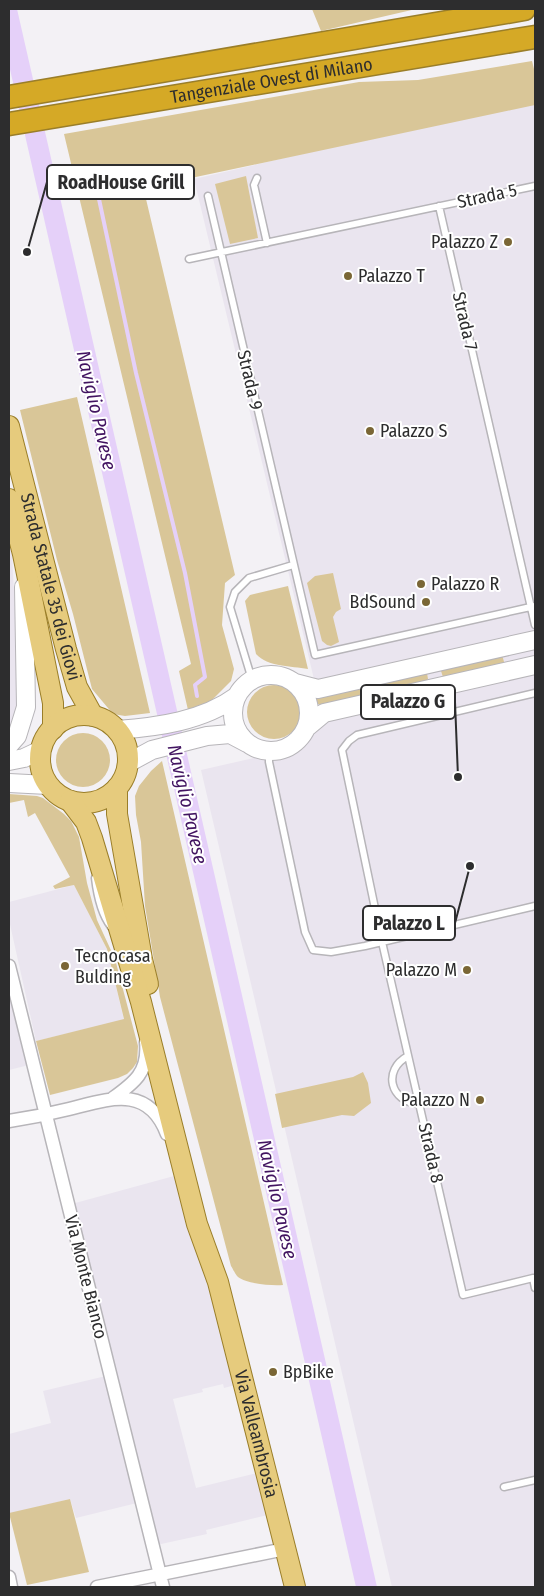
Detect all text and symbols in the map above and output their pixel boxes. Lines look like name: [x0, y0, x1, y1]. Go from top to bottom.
street label: Tangenziale Ovest di Milano: [169, 53, 374, 108]
callout: RoadHouse Grill: [47, 165, 194, 199]
text: RoadHouse Grill: [58, 171, 185, 194]
street label: Strada 5: [455, 179, 519, 213]
place label: Palazzo Z: [431, 231, 498, 253]
marker: Palazzo Z: [502, 236, 514, 248]
place label: Palazzo T: [358, 265, 425, 287]
marker: Palazzo T: [342, 270, 354, 282]
street label: Strada 7: [448, 290, 482, 352]
water label: Naviglio Pavese: [72, 348, 121, 472]
street label: Strada 9: [232, 348, 268, 412]
place label: Palazzo S: [380, 420, 447, 442]
marker: Palazzo S: [364, 425, 376, 437]
street label: Strada Statale 35 dei Giovi: [16, 491, 86, 683]
place label: Palazzo R: [431, 573, 499, 595]
marker: Palazzo R: [415, 578, 427, 590]
place label: BdSound: [350, 591, 416, 613]
marker: BdSound: [420, 596, 432, 608]
callout: Palazzo G: [361, 685, 455, 719]
text: Palazzo G: [371, 690, 445, 713]
water label: Naviglio Pavese: [163, 742, 212, 866]
callout: Palazzo L: [363, 906, 455, 940]
text: Palazzo L: [373, 912, 445, 935]
place label: Tecnocasa Bulding: [75, 945, 151, 988]
place label: Palazzo M: [386, 959, 457, 981]
marker: Tecnocasa Bulding: [59, 960, 71, 972]
marker: Palazzo M: [461, 964, 473, 976]
place label: Palazzo N: [401, 1089, 470, 1111]
marker: Palazzo N: [474, 1094, 486, 1106]
street label: Strada 8: [413, 1121, 449, 1185]
water label: Naviglio Pavese: [253, 1137, 302, 1261]
street label: Via Monte Bianco: [60, 1213, 112, 1341]
place label: BpBike: [283, 1361, 334, 1383]
marker: BpBike: [267, 1366, 279, 1378]
street label: Via Valleambrosia: [230, 1368, 283, 1500]

